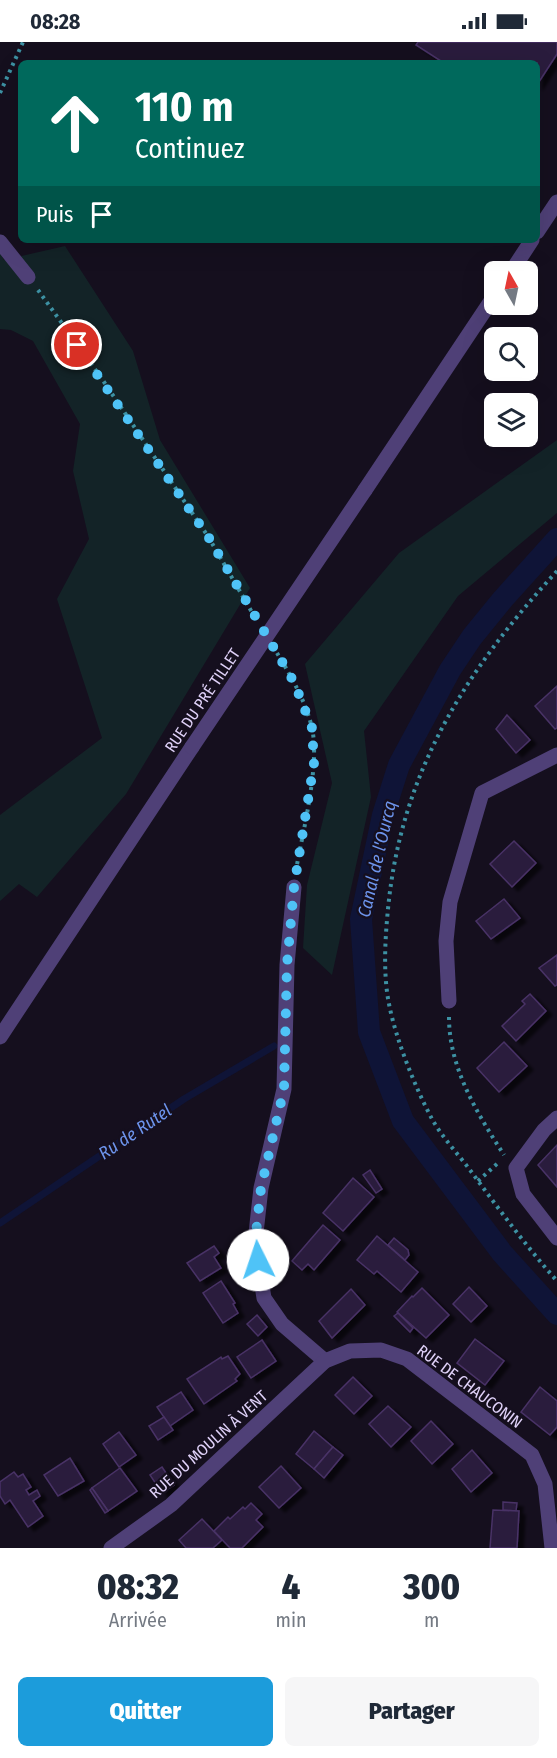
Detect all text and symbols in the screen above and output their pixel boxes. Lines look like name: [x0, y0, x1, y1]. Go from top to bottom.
text: 08:28: [30, 8, 80, 35]
text: 110 m: [135, 82, 234, 132]
icon: ahead: [36, 84, 114, 162]
text: Continuez: [135, 133, 244, 165]
icon: arrive: [85, 198, 118, 231]
text: Puis: [36, 201, 73, 228]
north arrow: [484, 261, 538, 315]
map controls: [484, 261, 538, 447]
pin: [51, 319, 102, 370]
button: search: [484, 327, 538, 381]
icon: arrive: [60, 328, 93, 361]
button: layers: [484, 393, 538, 447]
street label: RUE DU PRÉ TILLET: [161, 644, 244, 756]
water label: Canal de l'Ourcq: [353, 799, 401, 919]
water label: Ru de Rutel: [94, 1099, 176, 1164]
position arrow: [226, 1228, 290, 1292]
street label: RUE DE CHAUCONIN: [413, 1341, 526, 1432]
street label: RUE DU MOULIN À VENT: [145, 1386, 272, 1502]
text: 08:32: [97, 1565, 179, 1609]
text: 4: [282, 1565, 300, 1609]
text: 300: [403, 1565, 460, 1609]
text: Arrivée: [109, 1608, 167, 1632]
text: min: [276, 1608, 306, 1632]
text: m: [424, 1608, 439, 1632]
button: Quitter: [18, 1677, 273, 1746]
button: Partager: [285, 1677, 539, 1746]

